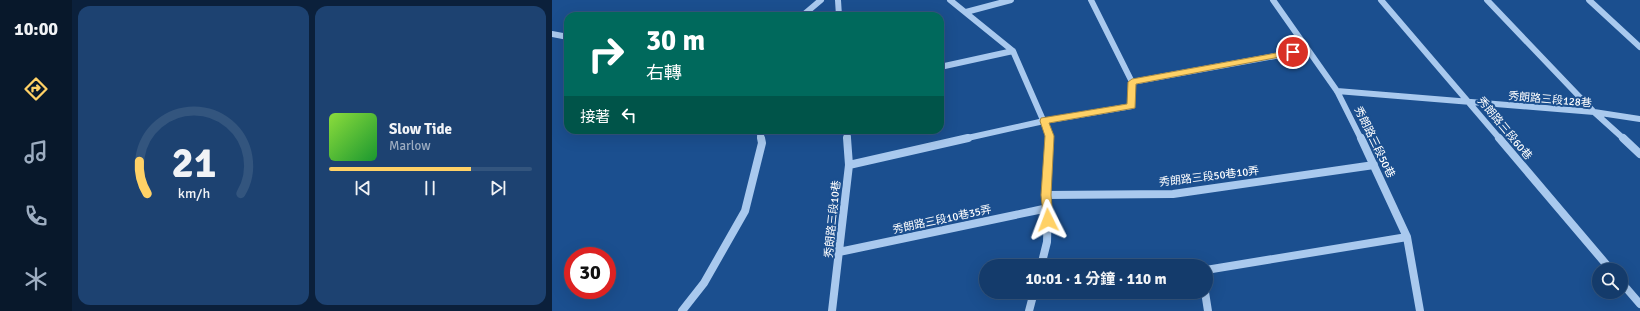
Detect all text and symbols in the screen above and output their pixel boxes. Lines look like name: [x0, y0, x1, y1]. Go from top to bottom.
text: 10:00: [14, 18, 58, 40]
text: 30 m: [646, 24, 705, 58]
icon: right: [580, 28, 632, 80]
pin: [1276, 35, 1310, 69]
icon: arrive: [1282, 41, 1304, 63]
text: 右轉: [646, 62, 682, 84]
icon: directions: [22, 75, 50, 103]
street label: 秀朗路三段128巷: [1508, 89, 1592, 110]
street label: 秀朗路三段60巷: [1475, 94, 1535, 162]
icon: left: [618, 104, 640, 126]
street label: 秀朗路三段50巷: [1352, 104, 1397, 180]
text: 接著: [580, 108, 610, 126]
text: Slow Tide: [389, 120, 452, 138]
text: 21: [171, 137, 216, 188]
icon: music: [22, 138, 50, 166]
text: Marlow: [389, 138, 431, 154]
street label: 秀朗路三段50巷10弄: [1158, 164, 1260, 189]
icon: previous: [352, 177, 374, 199]
icon: pause: [419, 177, 441, 199]
icon: next: [487, 177, 509, 199]
street label: 秀朗路三段10巷: [822, 180, 843, 258]
text: km/h: [177, 184, 210, 201]
position arrow: [1027, 199, 1069, 241]
icon: phone: [22, 202, 50, 230]
street label: 秀朗路三段10巷35弄: [891, 203, 993, 236]
speed limit sign: 30: [564, 247, 616, 299]
map controls: [1592, 263, 1628, 299]
button: search: [1592, 263, 1628, 299]
icon: climate: [22, 265, 50, 293]
text: 10:01 · 1 分鐘 · 110 m: [1025, 270, 1167, 288]

